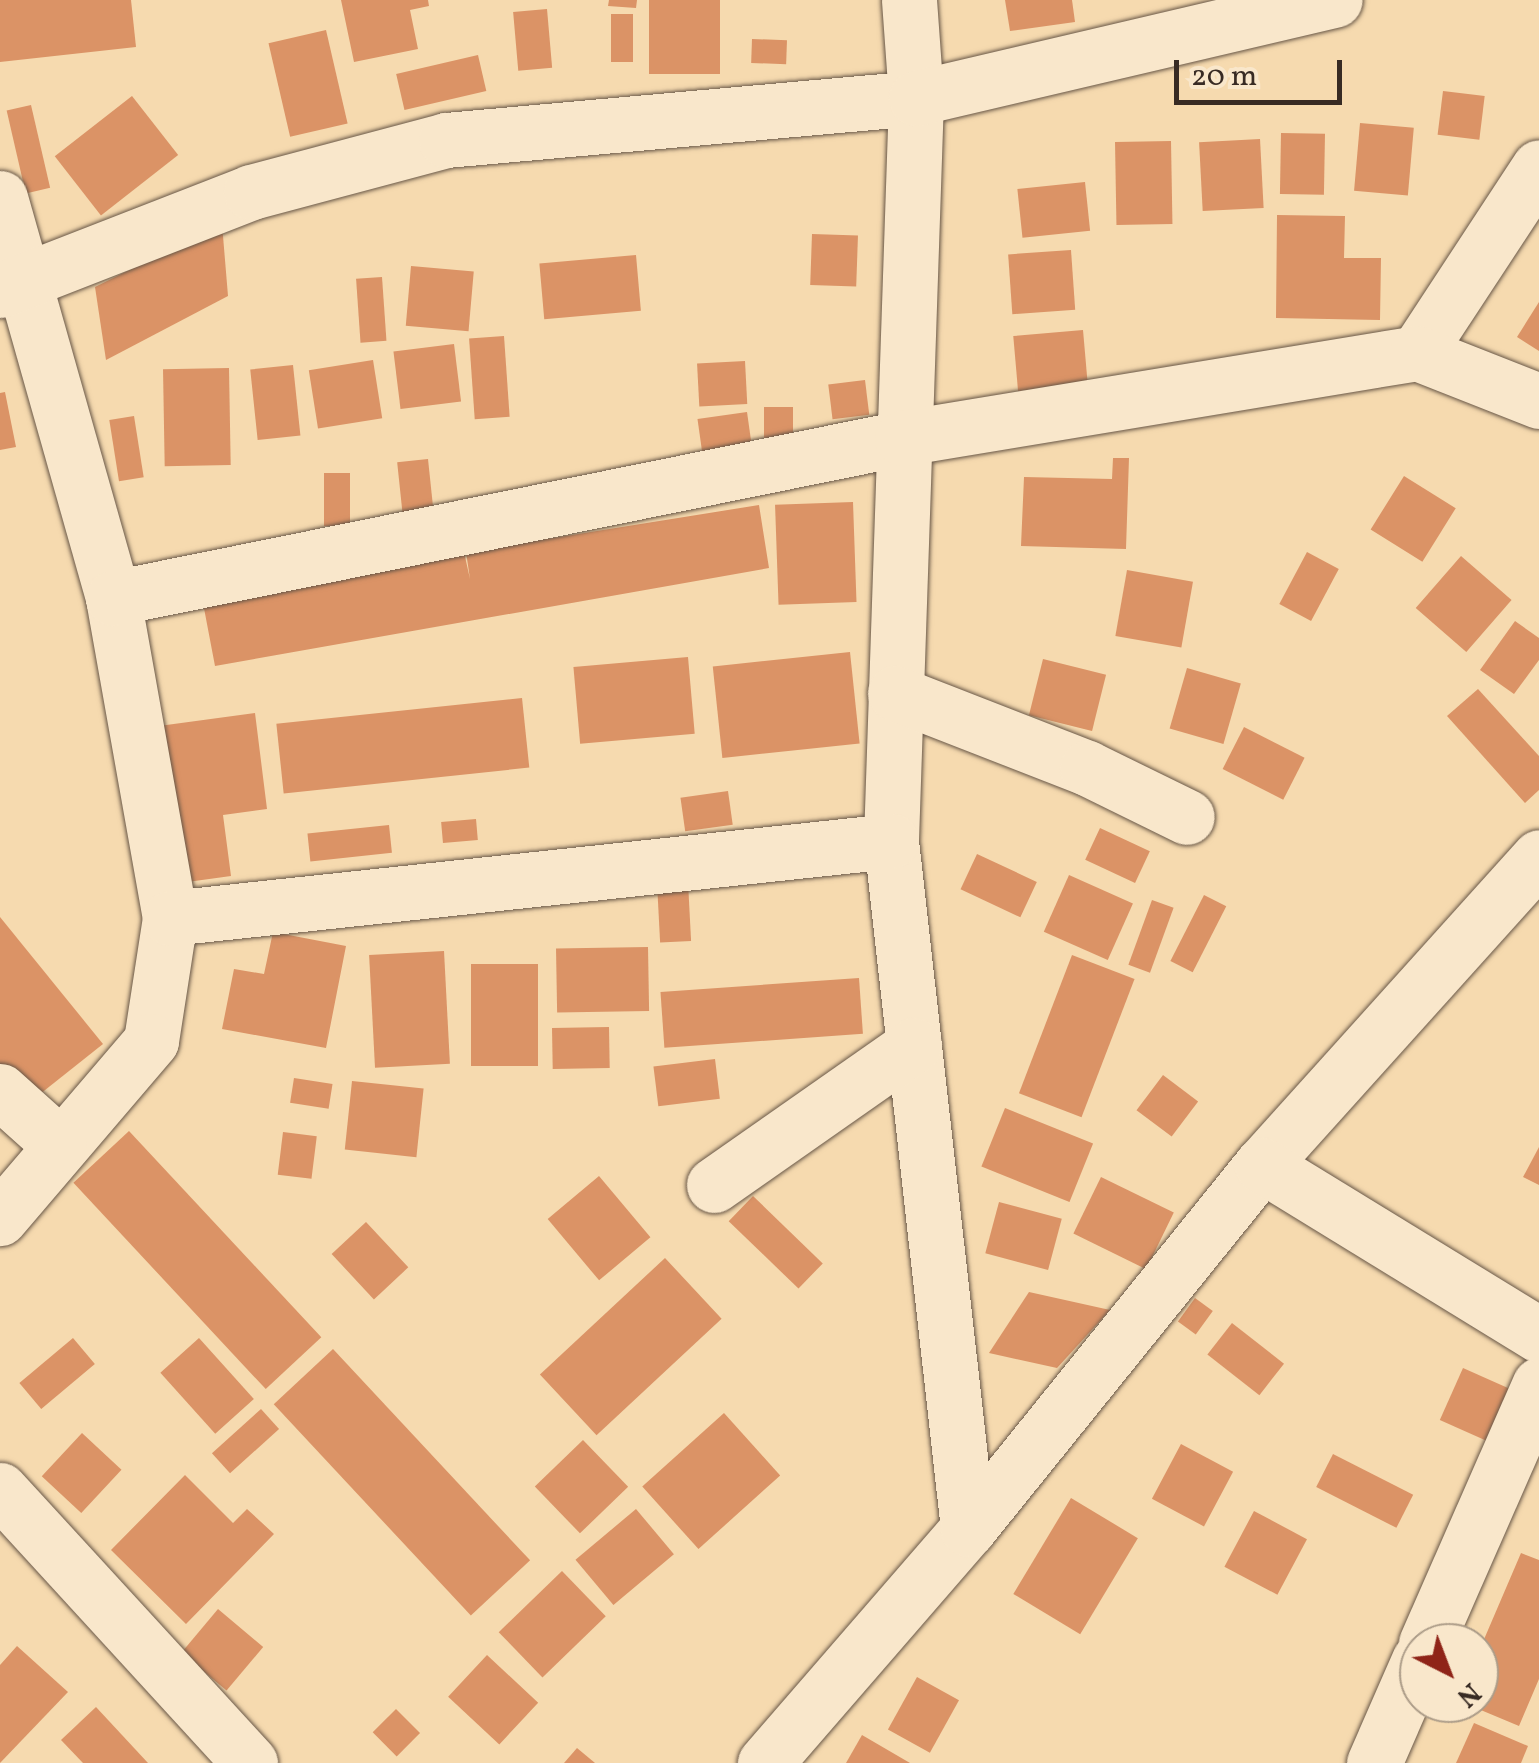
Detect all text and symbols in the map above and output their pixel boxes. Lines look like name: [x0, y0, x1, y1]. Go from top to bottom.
scale bar: [1179, 40, 1346, 102]
text: 20 m: [1191, 56, 1257, 98]
north arrow: [1399, 1623, 1499, 1723]
text: N: [1447, 1673, 1489, 1715]

